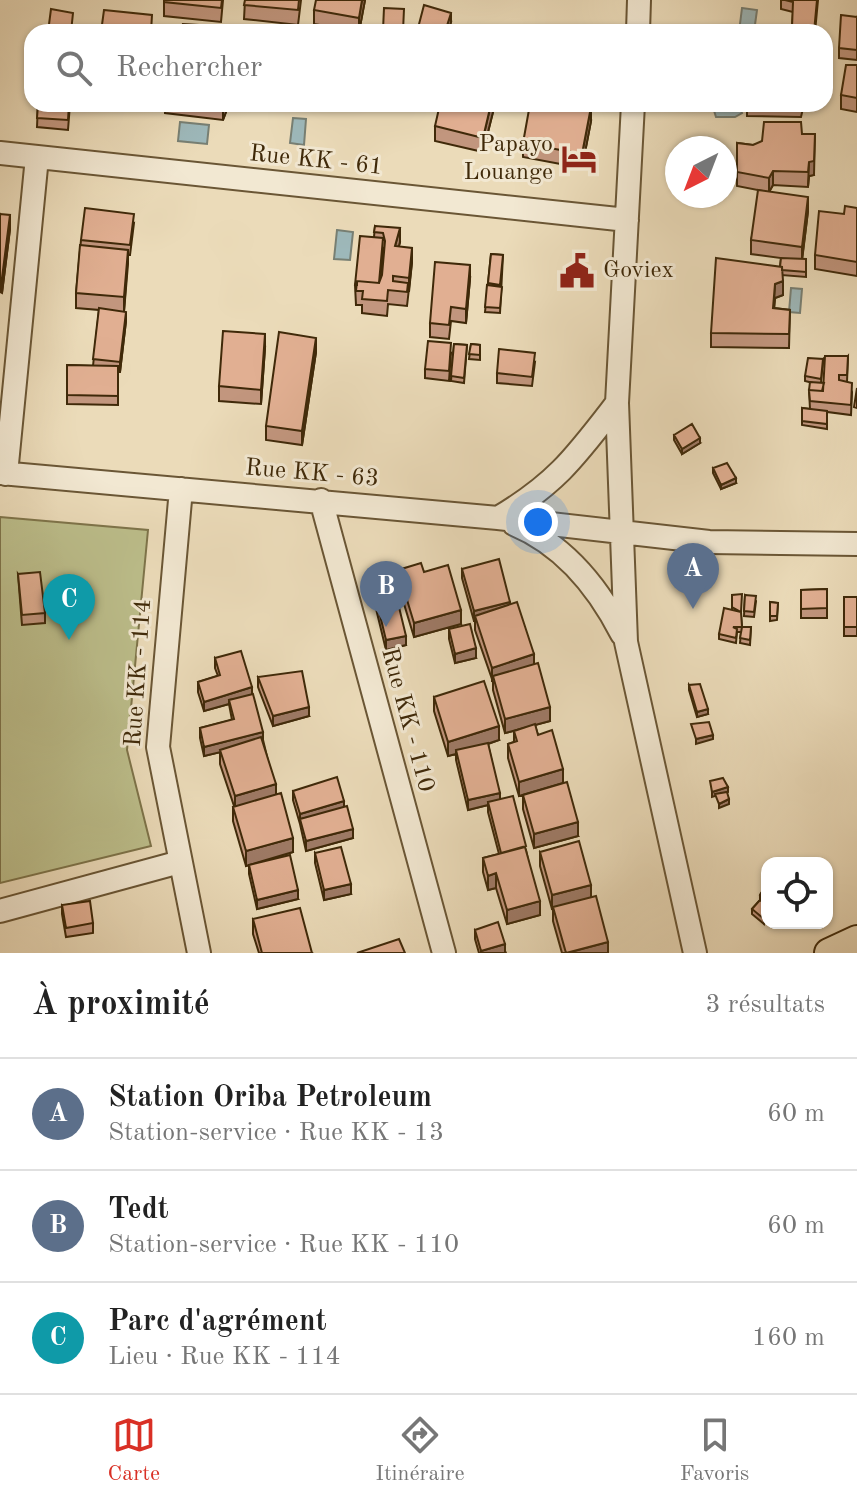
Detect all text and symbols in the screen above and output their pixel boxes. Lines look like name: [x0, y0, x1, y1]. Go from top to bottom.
search box: [24, 24, 833, 112]
icon: search: [52, 46, 96, 90]
text: Rechercher: [116, 53, 262, 83]
place label: Papayo Louange: [463, 133, 553, 185]
north arrow: [665, 136, 737, 208]
hotel icon: Papayo Louange: [560, 140, 598, 178]
street label: Rue KK - 61: [248, 142, 384, 180]
public building icon: Goviex: [558, 252, 596, 290]
place label: Goviex: [603, 259, 674, 283]
street label: Rue KK - 63: [244, 456, 380, 492]
your location: [518, 502, 558, 542]
pin: A: [667, 543, 719, 609]
pin: B: [360, 561, 412, 627]
pin: C: [43, 574, 95, 640]
street label: Rue KK - 114: [122, 598, 156, 748]
street label: Rue KK - 110: [376, 645, 438, 795]
map controls: [761, 857, 833, 929]
button: locate: [761, 857, 833, 929]
text: À proximité: [32, 988, 210, 1022]
text: 3 résultats: [706, 992, 825, 1018]
text: Station Oriba Petroleum: [108, 1083, 432, 1113]
text: A: [48, 1101, 68, 1127]
text: 60 m: [767, 1101, 825, 1127]
text: Station-service · Rue KK - 13: [108, 1120, 444, 1146]
text: Tedt: [108, 1195, 169, 1225]
text: B: [49, 1213, 67, 1239]
text: 60 m: [767, 1213, 825, 1239]
text: Station-service · Rue KK - 110: [108, 1232, 459, 1258]
text: Parc d'agrément: [108, 1307, 327, 1337]
text: C: [49, 1325, 67, 1351]
text: 160 m: [752, 1325, 825, 1351]
text: Lieu · Rue KK - 114: [108, 1344, 341, 1370]
tab: Carte: [108, 1413, 160, 1488]
tab: Itinéraire: [375, 1413, 465, 1488]
tab: Favoris: [680, 1413, 749, 1488]

